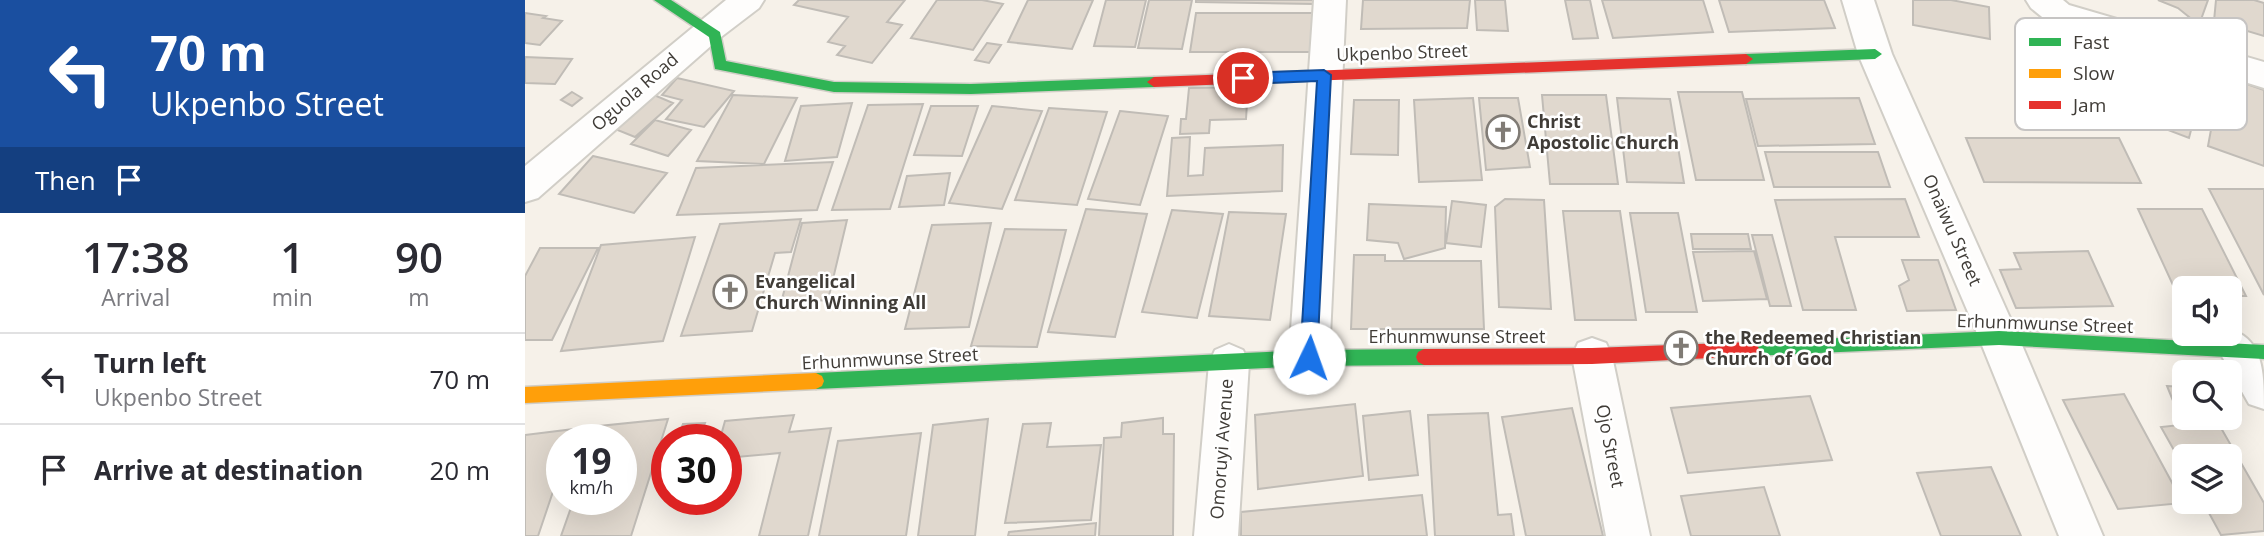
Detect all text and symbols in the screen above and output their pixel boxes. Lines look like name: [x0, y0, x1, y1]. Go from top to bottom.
legend: [2015, 18, 2247, 130]
text: 70 m: [150, 19, 267, 85]
icon: left: [35, 28, 126, 119]
text: Fast: [2073, 29, 2109, 55]
street label: Ukpenbo Street: [1336, 38, 1468, 66]
street label: Oguola Road: [586, 47, 683, 136]
pin: [1213, 48, 1273, 108]
icon: arrive: [1224, 59, 1262, 97]
text: Slow: [2073, 60, 2115, 86]
text: Ukpenbo Street: [150, 82, 384, 125]
text: Jam: [2071, 92, 2106, 118]
place label: Christ Apostolic Church: [1527, 109, 1679, 154]
church icon: Christ Apostolic Church: [1484, 113, 1522, 151]
icon: arrive: [110, 161, 148, 199]
text: Then: [35, 162, 96, 198]
street label: Onaiwu Street: [1918, 170, 1988, 289]
text: 17:38: [82, 228, 190, 285]
text: 1: [280, 228, 304, 285]
text: 90: [395, 228, 443, 285]
place label: Evangelical Church Winning All: [755, 269, 926, 314]
church icon: Evangelical Church Winning All: [711, 273, 749, 311]
map controls: [2172, 276, 2242, 514]
button: sound: [2172, 276, 2242, 346]
text: Arrival: [101, 281, 170, 313]
text: min: [272, 281, 313, 313]
text: m: [408, 281, 430, 313]
street label: Erhunmwunse Street: [1956, 308, 2134, 338]
position arrow: [1272, 321, 1346, 395]
street label: Erhunmwunse Street: [1369, 324, 1545, 348]
place label: the Redeemed Christian Church of God: [1705, 325, 1921, 370]
church icon: the Redeemed Christian Church of God: [1662, 329, 1700, 367]
street label: Erhunmwunse Street: [801, 341, 979, 375]
text: Turn left: [94, 345, 206, 381]
icon: left: [35, 360, 73, 398]
button: search: [2172, 360, 2242, 430]
text: 70 m: [429, 361, 490, 397]
street label: Omoruyi Avenue: [1204, 378, 1238, 520]
text: Ukpenbo Street: [94, 381, 262, 413]
street label: Ojo Street: [1591, 402, 1631, 489]
speed limit sign: 30: [651, 424, 742, 515]
text: 19: [571, 437, 612, 484]
button: layers: [2172, 444, 2242, 514]
icon: arrive: [35, 451, 73, 489]
text: Arrive at destination: [94, 452, 363, 488]
text: 20 m: [429, 452, 490, 488]
text: km/h: [570, 475, 613, 499]

